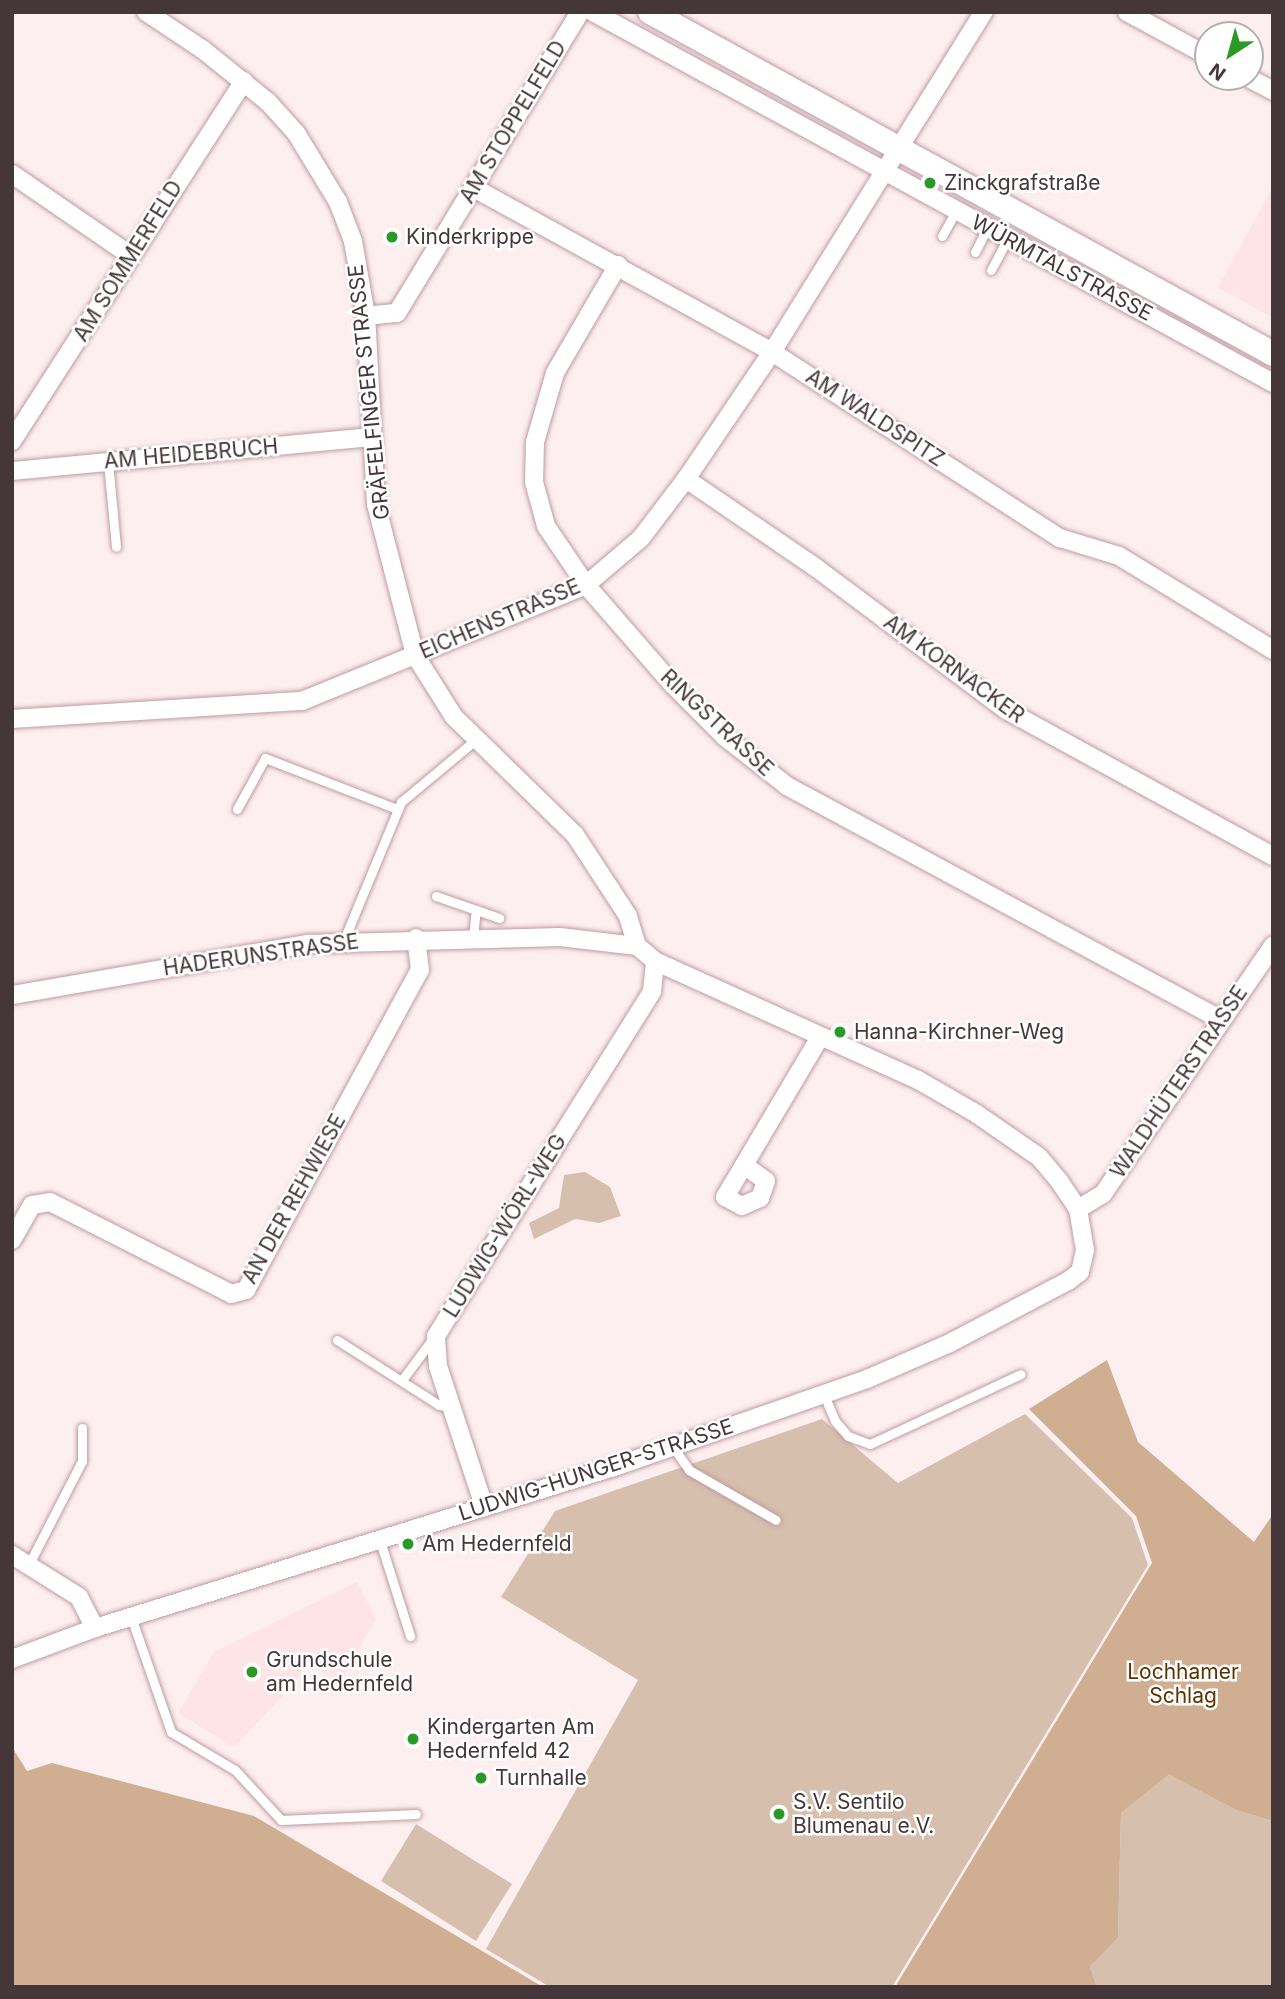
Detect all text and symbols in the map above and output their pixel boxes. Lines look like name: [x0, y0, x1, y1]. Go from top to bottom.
north arrow: [1194, 21, 1264, 91]
street label: AM STOPPELFELD: [455, 36, 571, 208]
text: N: [1205, 58, 1230, 85]
place label: Zinckgrafstraße: [944, 170, 1100, 196]
marker: Zinckgrafstraße: [922, 175, 938, 191]
street label: AM SOMMERFELD: [68, 176, 188, 346]
street label: WÜRMTALSTRASSE: [967, 210, 1157, 326]
place label: Kinderkrippe: [406, 224, 534, 250]
marker: Kinderkrippe: [384, 229, 400, 245]
street label: GRÄFELFINGER STRASSE: [343, 263, 395, 521]
street label: AM WALDSPITZ: [801, 364, 949, 472]
street label: AM HEIDEBRUCH: [103, 434, 279, 474]
street label: EICHENSTRASSE: [416, 574, 584, 664]
street label: AM KORNACKER: [879, 610, 1029, 728]
street label: RINGSTRASSE: [655, 664, 779, 782]
street label: HADERUNSTRASSE: [161, 929, 361, 981]
street label: WALDHÜTERSTRASSE: [1105, 981, 1253, 1183]
place label: Hanna-Kirchner-Weg: [854, 1019, 1064, 1045]
marker: Hanna-Kirchner-Weg: [832, 1024, 848, 1040]
street label: AN DER REHWIESE: [237, 1110, 351, 1288]
street label: LUDWIG-WÖRL-WEG: [438, 1130, 572, 1322]
street label: LUDWIG-HUNGER-STRASSE: [455, 1414, 737, 1526]
place label: Am Hedernfeld: [422, 1531, 572, 1557]
marker: Am Hedernfeld: [400, 1536, 416, 1552]
place label: Grundschule am Hedernfeld: [266, 1647, 413, 1697]
park label: Lochhamer Schlag: [1127, 1659, 1239, 1709]
marker: Grundschule am Hedernfeld: [244, 1664, 260, 1680]
place label: Kindergarten Am Hedernfeld 42: [427, 1714, 595, 1764]
marker: Kindergarten Am Hedernfeld 42: [405, 1731, 421, 1747]
place label: Turnhalle: [495, 1765, 587, 1791]
marker: Turnhalle: [473, 1770, 489, 1786]
place label: S.V. Sentilo Blumenau e.V.: [793, 1789, 934, 1839]
marker: S.V. Sentilo Blumenau e.V.: [771, 1806, 787, 1822]

